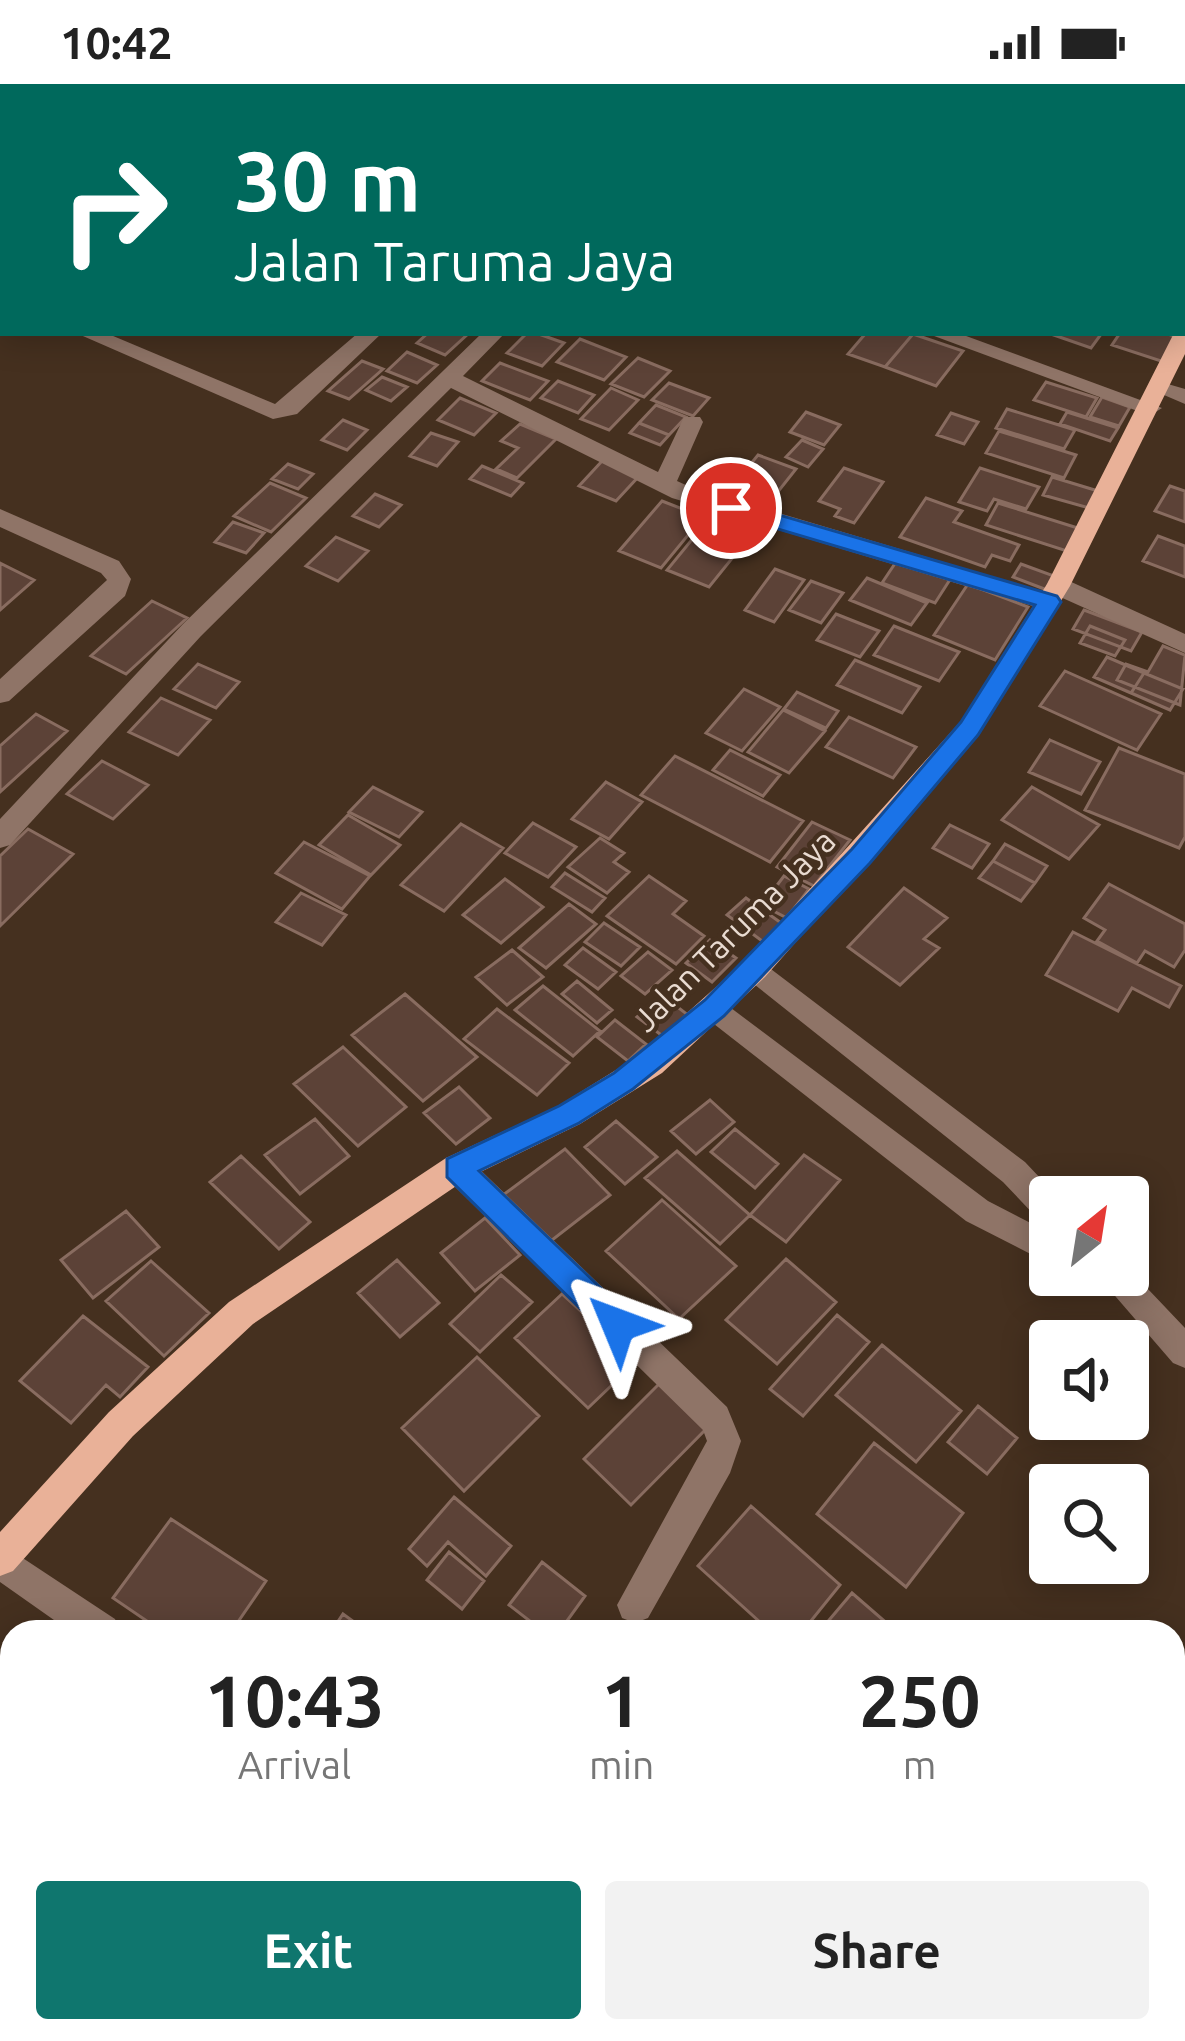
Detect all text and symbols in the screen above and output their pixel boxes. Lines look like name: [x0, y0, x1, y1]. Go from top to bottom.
text: 10:42: [60, 17, 173, 68]
icon: right: [36, 132, 192, 288]
text: 30 m: [234, 133, 421, 227]
text: Jalan Taruma Jaya: [234, 231, 675, 291]
pin: [680, 457, 782, 559]
icon: arrive: [698, 475, 764, 541]
street label: Jalan Taruma Jaya: [625, 821, 842, 1038]
north arrow: [1029, 1176, 1149, 1296]
map controls: [1029, 1176, 1149, 1584]
position arrow: [555, 1262, 681, 1388]
button: sound: [1029, 1320, 1149, 1440]
button: search: [1029, 1464, 1149, 1584]
text: 10:43: [204, 1660, 385, 1741]
text: 1: [601, 1660, 642, 1741]
text: 250: [859, 1660, 981, 1741]
text: Arrival: [238, 1743, 351, 1786]
text: min: [589, 1743, 654, 1786]
text: m: [903, 1743, 936, 1786]
button: Exit: [36, 1881, 581, 2019]
button: Share: [605, 1881, 1149, 2019]

